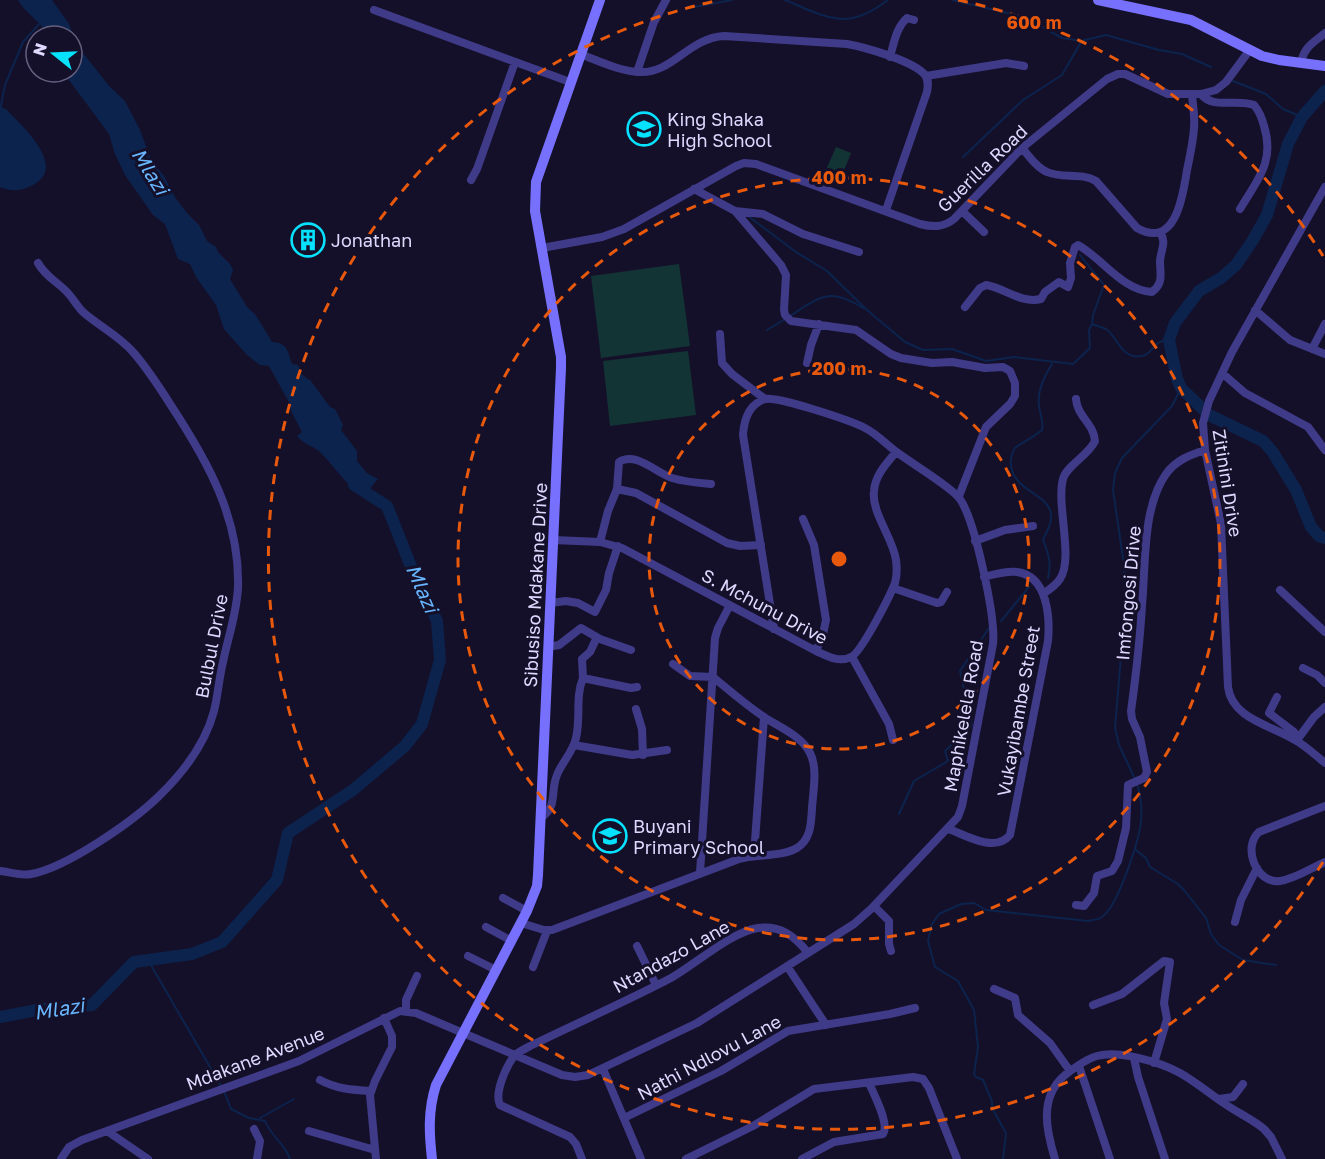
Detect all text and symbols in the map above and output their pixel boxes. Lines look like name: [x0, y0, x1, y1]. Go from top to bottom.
text: 600 m: [1006, 11, 1062, 33]
north arrow: [24, 24, 84, 84]
text: N: [28, 40, 51, 58]
place label: King Shaka High School: [667, 108, 772, 151]
school or university icon: King Shaka High School: [626, 111, 662, 147]
street label: Guerilla Road: [933, 120, 1031, 216]
water label: Mlazi: [127, 143, 176, 201]
text: 400 m: [812, 166, 866, 188]
building icon: Jonathan: [290, 222, 326, 258]
place label: Jonathan: [331, 229, 412, 251]
text: 200 m: [812, 357, 866, 379]
street label: Zitinini Drive: [1209, 428, 1247, 538]
street label: Sibusiso Mdakane Drive: [519, 482, 551, 688]
street label: Imfongosi Drive: [1111, 525, 1145, 661]
centre of rings: [829, 549, 849, 569]
water label: Mlazi: [402, 560, 445, 618]
street label: S. Mchunu Drive: [698, 564, 832, 648]
street label: Bulbul Drive: [190, 592, 232, 700]
street label: Vukayibambe Street: [992, 624, 1044, 798]
street label: Maphikelela Road: [939, 639, 987, 793]
place label: Buyani Primary School: [633, 815, 765, 858]
school or university icon: Buyani Primary School: [592, 818, 628, 854]
street label: Ntandazo Lane: [609, 915, 733, 997]
water label: Mlazi: [32, 992, 88, 1024]
street label: Nathi Ndlovu Lane: [633, 1010, 785, 1104]
street label: Mdakane Avenue: [183, 1021, 327, 1095]

